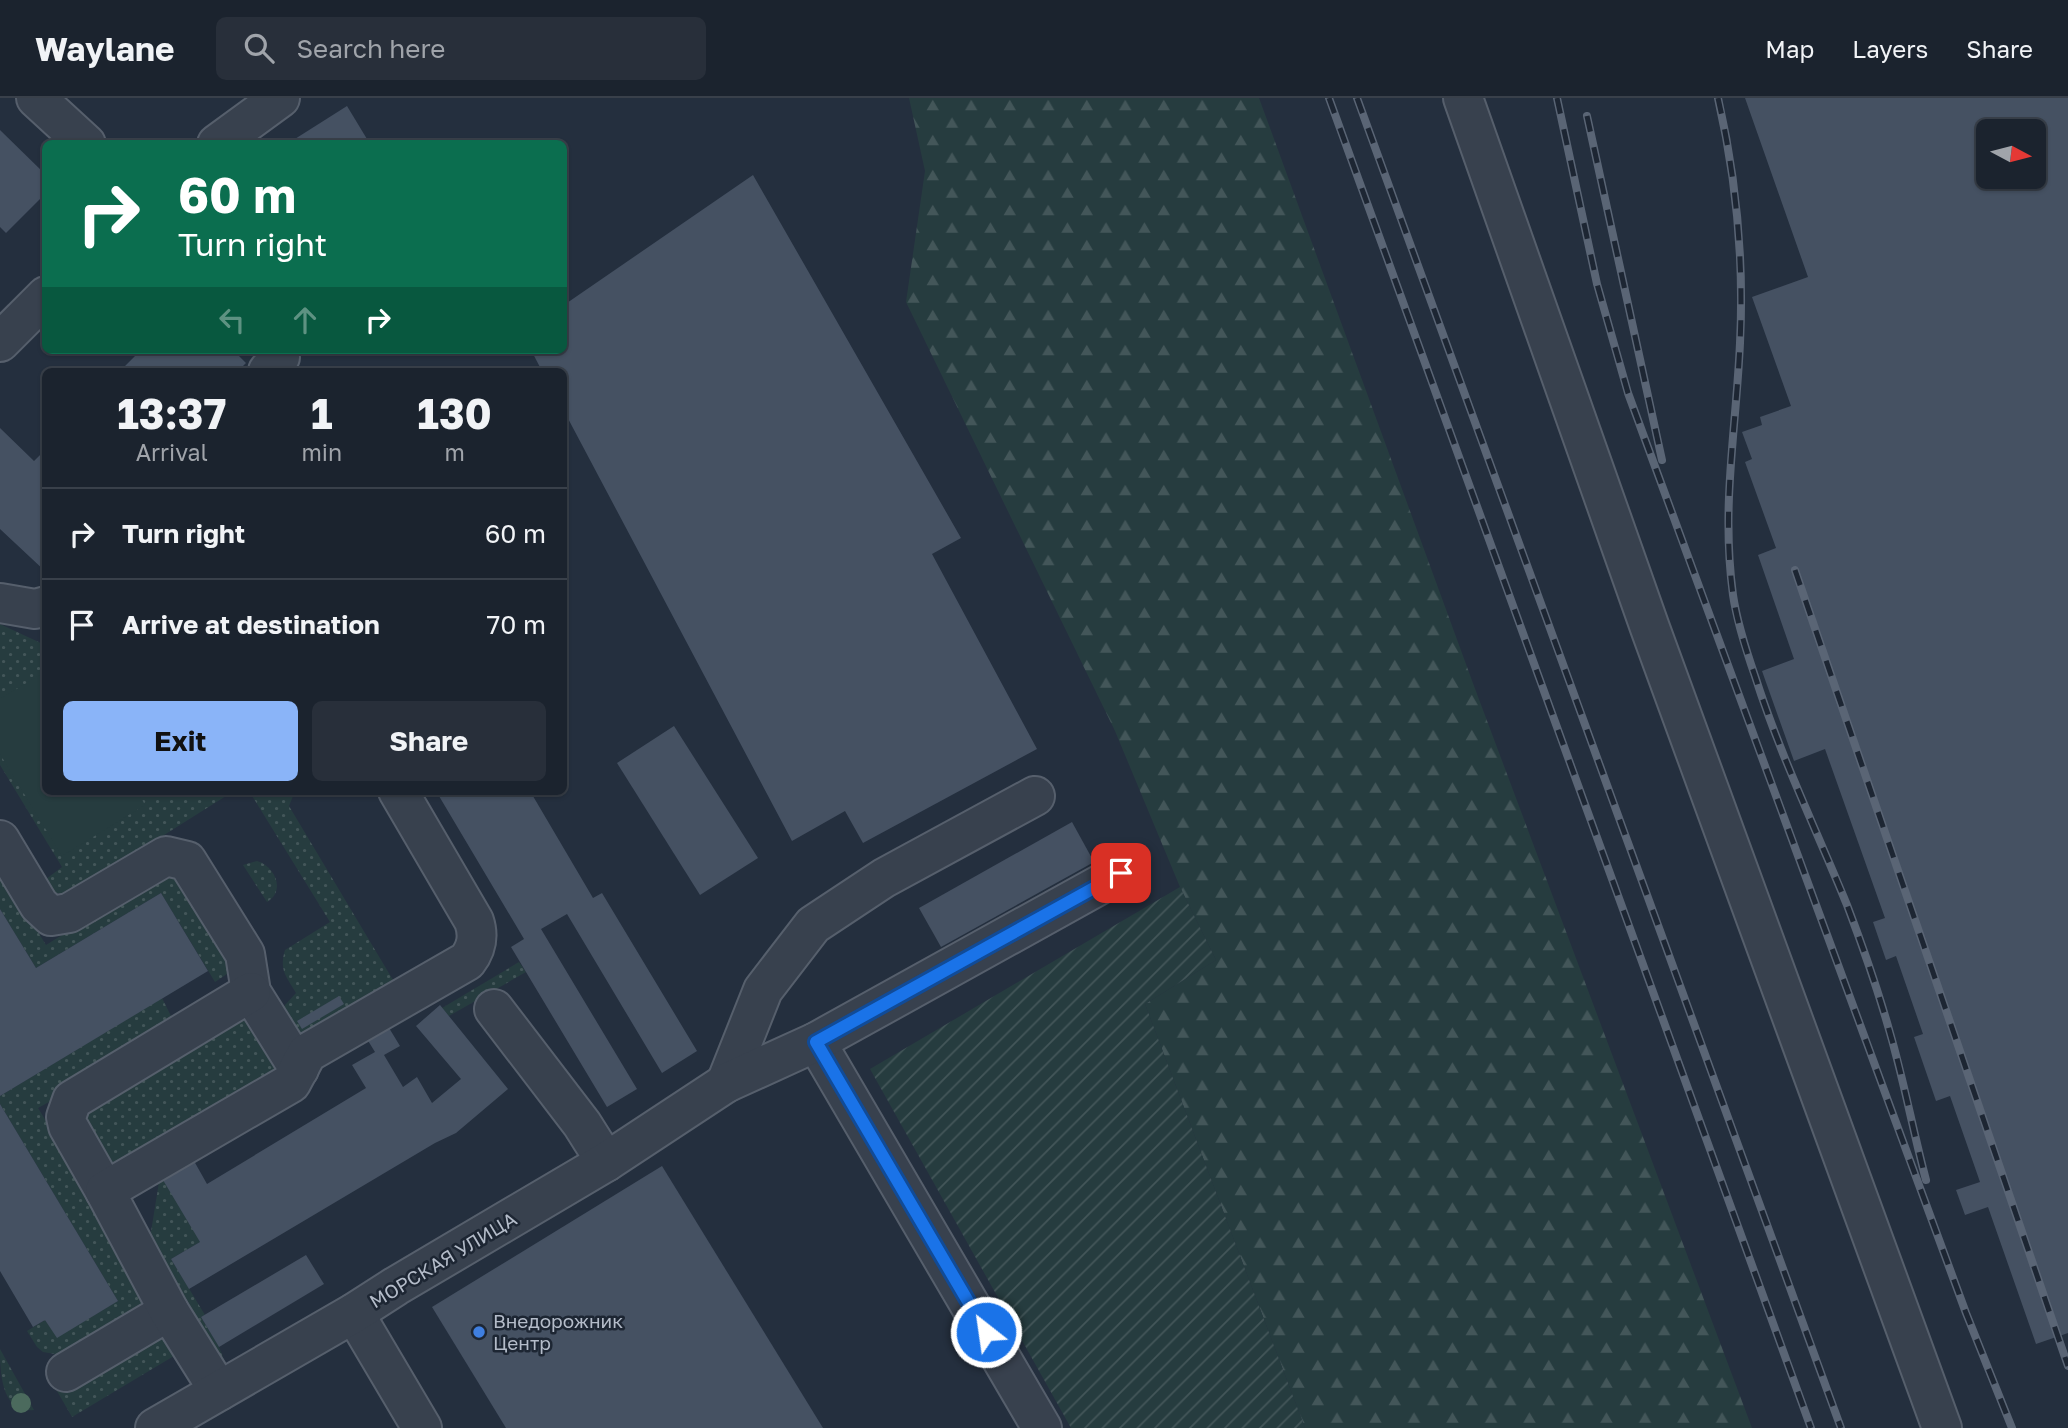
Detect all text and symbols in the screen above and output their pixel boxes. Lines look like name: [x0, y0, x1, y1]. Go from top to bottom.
search box: [216, 17, 706, 80]
text: Waylane: [35, 29, 174, 68]
icon: search: [240, 29, 278, 67]
text: Search here: [296, 33, 445, 64]
text: Map: [1765, 34, 1814, 63]
text: Layers: [1852, 34, 1928, 63]
text: Share: [1966, 34, 2033, 63]
north arrow: [1976, 119, 2046, 189]
map controls: [1976, 119, 2046, 189]
text: 60 m: [178, 165, 296, 224]
icon: right: [63, 168, 154, 259]
text: Turn right: [178, 225, 327, 263]
icon: left: [213, 301, 251, 339]
icon: ahead: [286, 301, 324, 339]
icon: right: [359, 301, 397, 339]
text: 13:37: [117, 388, 226, 438]
text: 1: [311, 388, 333, 438]
text: 130: [417, 388, 492, 438]
text: Arrival: [136, 438, 208, 466]
text: min: [301, 438, 342, 466]
text: m: [444, 438, 465, 466]
icon: right: [63, 515, 101, 553]
text: Turn right: [122, 518, 245, 549]
text: 60 m: [485, 518, 546, 549]
icon: arrive: [63, 606, 101, 644]
text: Arrive at destination: [122, 609, 380, 640]
text: 70 m: [487, 609, 546, 640]
button: Exit: [63, 701, 298, 781]
button: Share: [312, 701, 546, 781]
pin: [1091, 843, 1151, 903]
icon: arrive: [1102, 854, 1140, 892]
street label: МОРСКАЯ УЛИЦА: [365, 1206, 521, 1313]
position arrow: [949, 1295, 1023, 1369]
place label: Внедорожник Центр: [493, 1309, 623, 1354]
marker: Внедорожник Центр: [471, 1324, 487, 1340]

